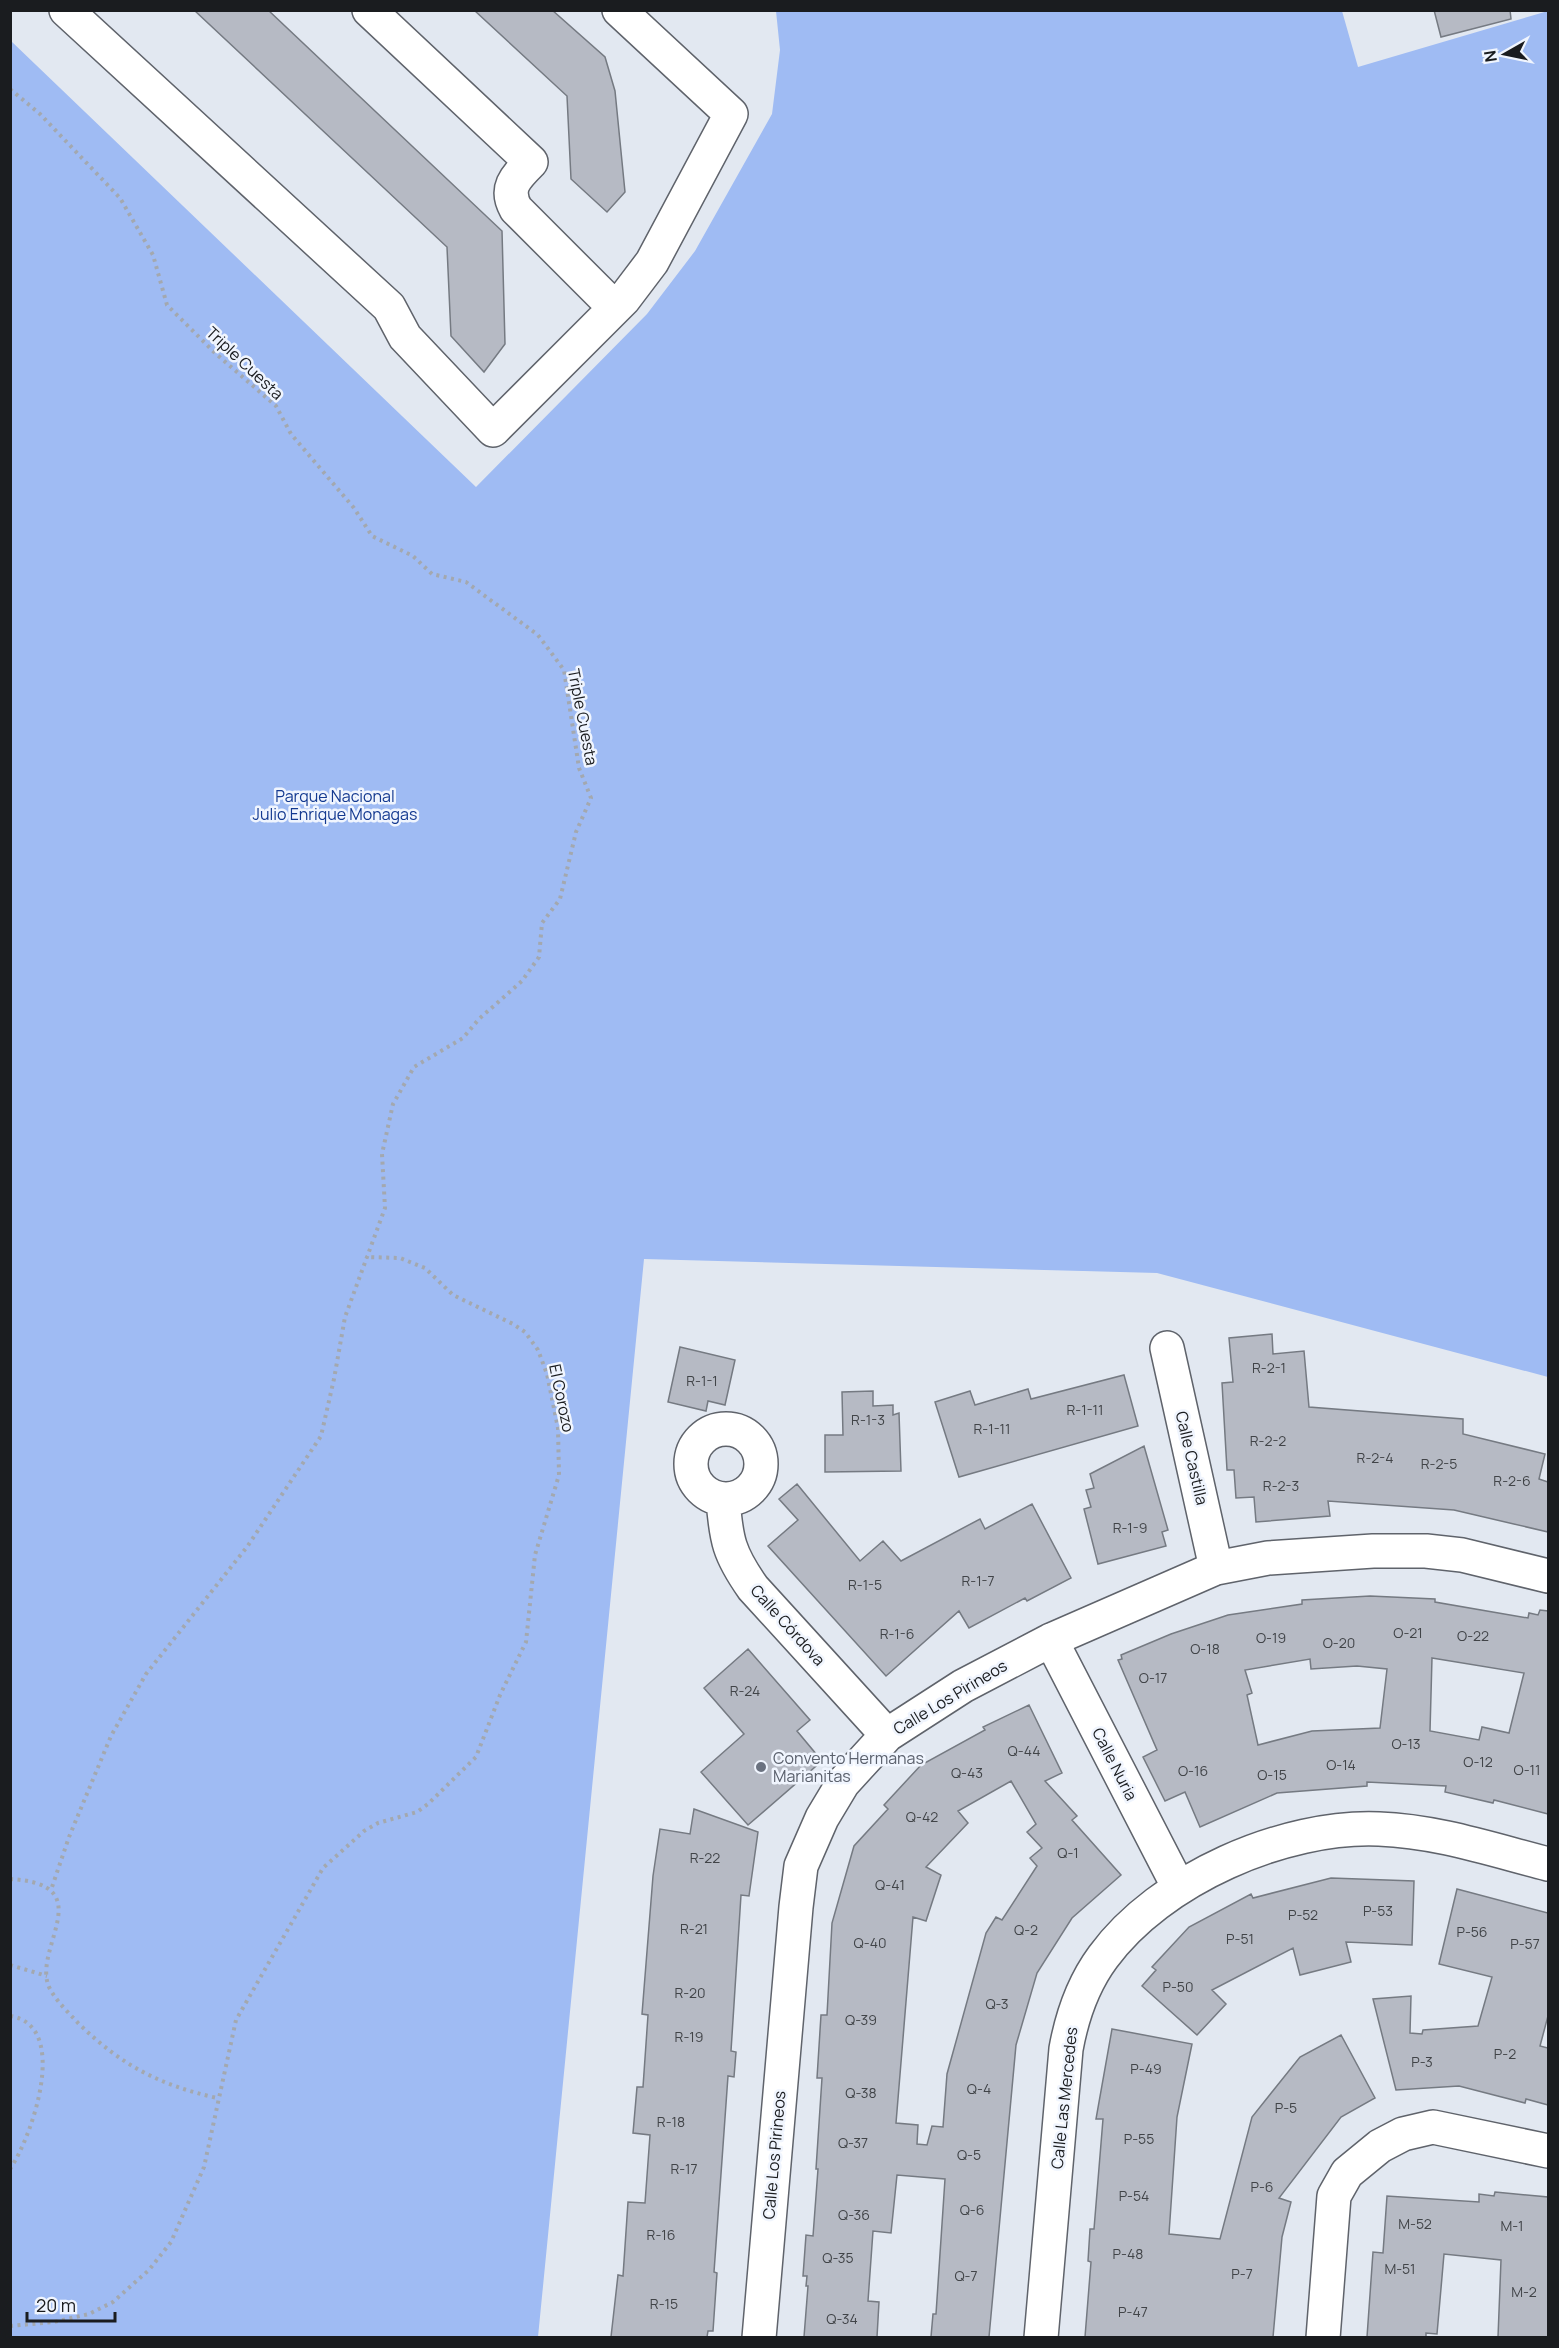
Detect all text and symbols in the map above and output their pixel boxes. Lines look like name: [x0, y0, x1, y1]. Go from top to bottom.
north arrow: [1475, 24, 1535, 84]
text: N: [1478, 49, 1502, 64]
street label: Triple Cuesta: [202, 322, 288, 404]
street label: Triple Cuesta: [563, 667, 603, 767]
park label: Parque Nacional Julio Enrique Monagas: [253, 785, 417, 825]
house number: R-2-1: [1252, 1358, 1286, 1377]
street label: El Corozo: [544, 1362, 580, 1434]
house number: R-1-1: [686, 1371, 718, 1390]
house number: R-1-11: [1067, 1400, 1103, 1419]
street label: Calle Castilla: [1171, 1409, 1213, 1507]
house number: R-1-3: [851, 1410, 885, 1429]
house number: R-1-11: [974, 1419, 1010, 1438]
house number: R-2-2: [1250, 1431, 1286, 1450]
house number: R-2-4: [1357, 1448, 1393, 1467]
house number: R-2-5: [1421, 1454, 1457, 1473]
house number: R-2-6: [1493, 1471, 1531, 1490]
house number: R-2-3: [1263, 1476, 1299, 1495]
house number: R-1-9: [1113, 1518, 1147, 1537]
house number: R-1-7: [961, 1571, 995, 1590]
house number: R-1-5: [848, 1575, 882, 1594]
street label: Calle Córdova: [746, 1580, 830, 1670]
house number: O-21: [1393, 1623, 1423, 1642]
house number: R-1-6: [880, 1624, 914, 1643]
house number: O-22: [1457, 1626, 1489, 1645]
house number: O-19: [1256, 1628, 1286, 1647]
house number: O-20: [1323, 1633, 1355, 1652]
house number: O-18: [1190, 1639, 1220, 1658]
street label: Calle Los Pirineos: [889, 1654, 1011, 1740]
house number: O-17: [1139, 1668, 1167, 1687]
house number: R-24: [730, 1681, 760, 1700]
street label: Calle Nuria: [1087, 1724, 1143, 1804]
house number: O-13: [1391, 1734, 1421, 1753]
house number: Q-44: [1008, 1741, 1040, 1760]
place label: Convento Hermanas Marianitas: [773, 1747, 924, 1787]
house number: O-12: [1463, 1752, 1493, 1771]
house number: O-14: [1326, 1755, 1356, 1774]
marker: Convento Hermanas Marianitas: [754, 1760, 768, 1774]
house number: O-11: [1514, 1760, 1540, 1779]
house number: O-16: [1178, 1761, 1208, 1780]
house number: Q-43: [951, 1763, 983, 1782]
house number: O-15: [1257, 1765, 1287, 1784]
house number: Q-42: [906, 1807, 938, 1826]
house number: Q-1: [1057, 1843, 1079, 1862]
house number: R-22: [690, 1848, 720, 1867]
house number: Q-41: [875, 1875, 905, 1894]
house number: P-53: [1363, 1901, 1393, 1920]
house number: P-52: [1288, 1905, 1318, 1924]
house number: R-21: [680, 1919, 708, 1938]
house number: Q-2: [1014, 1920, 1038, 1939]
house number: P-56: [1456, 1922, 1488, 1941]
house number: P-51: [1226, 1929, 1254, 1948]
house number: Q-40: [854, 1933, 887, 1952]
house number: P-57: [1510, 1934, 1540, 1953]
house number: P-50: [1163, 1977, 1193, 1996]
house number: R-20: [674, 1983, 706, 2002]
house number: Q-3: [985, 1994, 1009, 2013]
house number: Q-39: [845, 2010, 877, 2029]
street label: Calle Las Mercedes: [1046, 2026, 1082, 2170]
house number: R-19: [675, 2027, 703, 2046]
house number: P-2: [1494, 2044, 1516, 2063]
house number: P-3: [1411, 2052, 1433, 2071]
house number: P-49: [1130, 2059, 1162, 2078]
house number: Q-4: [967, 2079, 991, 2098]
house number: Q-38: [845, 2083, 877, 2102]
street label: Calle Los Pirineos: [757, 2090, 791, 2220]
house number: P-5: [1275, 2098, 1297, 2117]
house number: R-18: [657, 2112, 685, 2131]
house number: P-55: [1124, 2129, 1154, 2148]
house number: Q-37: [838, 2133, 868, 2152]
house number: Q-5: [957, 2145, 981, 2164]
house number: R-17: [670, 2159, 698, 2178]
house number: P-6: [1250, 2177, 1274, 2196]
house number: P-54: [1119, 2186, 1149, 2205]
house number: Q-6: [960, 2200, 984, 2219]
house number: Q-36: [838, 2205, 870, 2224]
house number: M-52: [1398, 2214, 1432, 2233]
house number: M-1: [1500, 2216, 1524, 2235]
house number: R-16: [647, 2225, 675, 2244]
house number: P-48: [1113, 2244, 1143, 2263]
house number: Q-35: [822, 2248, 854, 2267]
house number: M-51: [1384, 2259, 1416, 2278]
house number: P-7: [1231, 2264, 1253, 2283]
house number: Q-7: [954, 2266, 978, 2285]
house number: M-2: [1511, 2282, 1537, 2301]
scale bar: [27, 2285, 116, 2323]
text: 20 m: [36, 2293, 76, 2317]
house number: R-15: [650, 2294, 678, 2313]
house number: P-47: [1118, 2302, 1148, 2321]
house number: Q-34: [826, 2309, 858, 2328]

